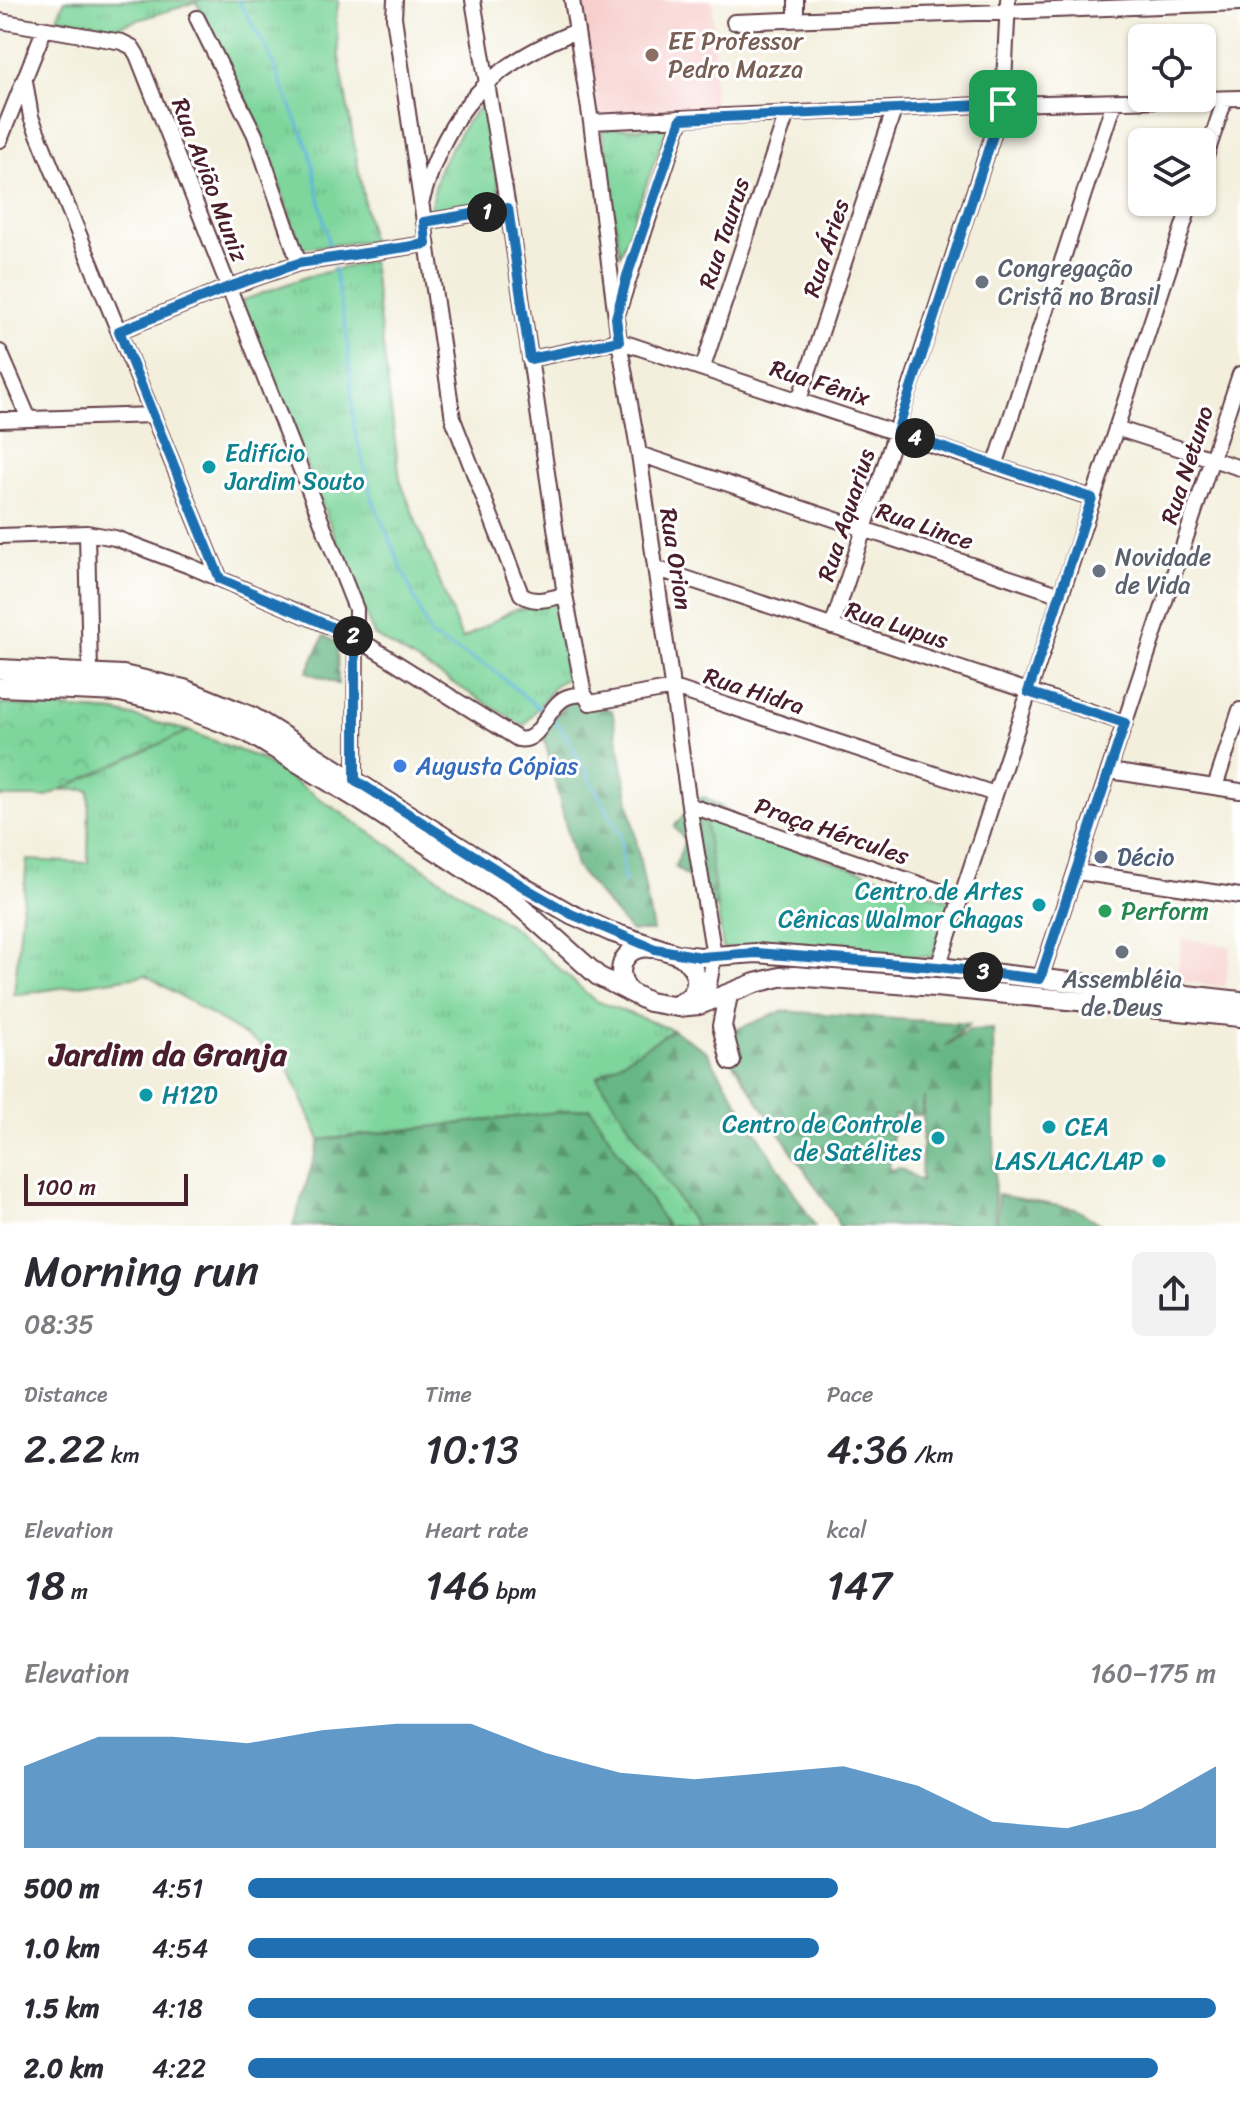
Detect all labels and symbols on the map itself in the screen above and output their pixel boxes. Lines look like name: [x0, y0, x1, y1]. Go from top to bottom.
place label: EE Professor Pedro Mazza: [668, 20, 805, 90]
marker: EE Professor Pedro Mazza: [643, 46, 661, 64]
pin: [969, 70, 1037, 138]
street label: Rua Avião Muniz: [159, 92, 261, 269]
street label: Rua Taurus: [686, 172, 762, 294]
pin: 1: [467, 192, 507, 232]
street label: Rua Áries: [790, 193, 862, 303]
place label: Congregação Cristã no Brasil: [998, 247, 1161, 317]
marker: Congregação Cristã no Brasil: [973, 273, 991, 291]
street label: Rua Fênix: [765, 347, 876, 419]
street label: Rua Netuno: [1148, 400, 1226, 530]
pin: 4: [895, 418, 935, 458]
place label: Edifício Jardim Souto: [224, 432, 365, 502]
street label: Rua Aquarius: [805, 443, 887, 587]
marker: Edifício Jardim Souto: [200, 458, 218, 476]
street label: Rua Lince: [871, 490, 979, 562]
street label: Rua Orion: [647, 505, 705, 613]
place label: Novidade de Vida: [1115, 536, 1211, 606]
marker: Novidade de Vida: [1090, 562, 1108, 580]
street label: Rua Lupus: [840, 589, 954, 661]
pin: 2: [333, 616, 373, 656]
street label: Rua Hidra: [698, 655, 810, 727]
place label: Augusta Cópias: [415, 745, 578, 787]
marker: Augusta Cópias: [391, 757, 409, 775]
street label: Praça Hércules: [749, 785, 916, 877]
place label: Décio: [1117, 836, 1174, 878]
marker: Décio: [1092, 848, 1110, 866]
place label: Centro de Artes Cênicas Walmor Chagas: [778, 870, 1024, 940]
place label: Perform: [1121, 890, 1209, 932]
marker: Centro de Artes Cênicas Walmor Chagas: [1030, 896, 1048, 914]
marker: Perform: [1096, 902, 1114, 920]
marker: Assembléia de Deus: [1113, 943, 1131, 961]
pin: 3: [963, 952, 1003, 992]
place label: Assembléia de Deus: [1061, 958, 1182, 1028]
district label: Jardim da Granja: [48, 1026, 287, 1083]
place label: H12D: [162, 1074, 218, 1116]
marker: H12D: [137, 1086, 155, 1104]
place label: Centro de Controle de Satélites: [722, 1103, 922, 1173]
place label: CEA: [1065, 1106, 1109, 1148]
marker: CEA: [1040, 1118, 1058, 1136]
marker: Centro de Controle de Satélites: [929, 1129, 947, 1147]
place label: LAS/LAC/LAP: [995, 1140, 1143, 1182]
marker: LAS/LAC/LAP: [1150, 1152, 1168, 1170]
scale bar: [24, 1170, 188, 1206]

